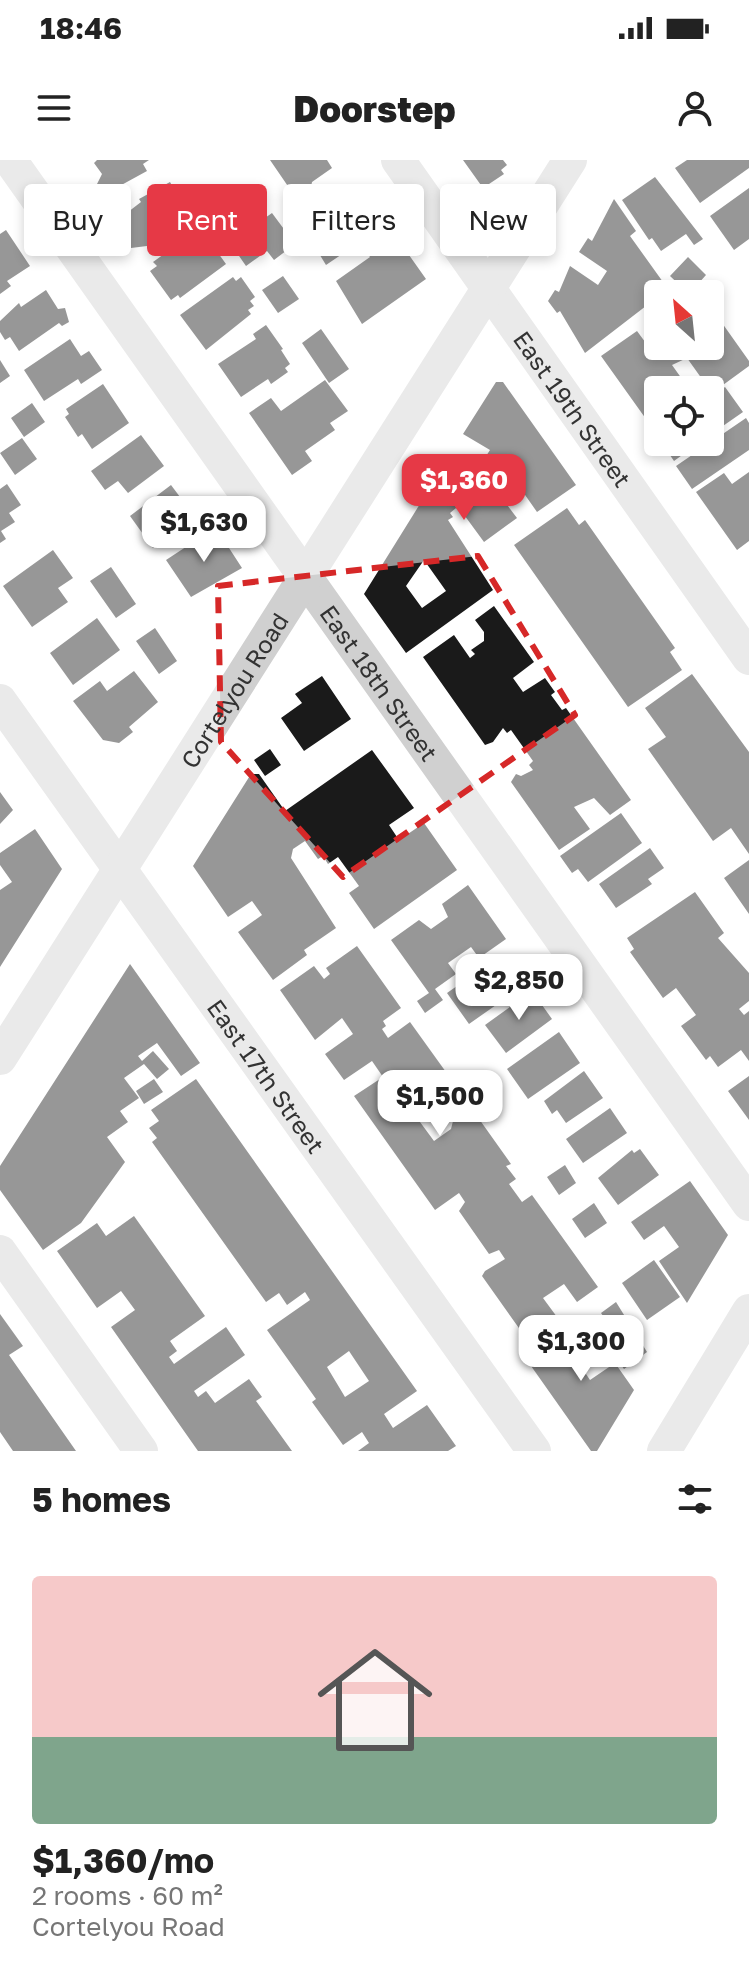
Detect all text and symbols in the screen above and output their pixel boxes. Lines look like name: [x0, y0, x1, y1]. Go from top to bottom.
text: 18:46: [40, 10, 122, 46]
icon: menu: [32, 86, 76, 130]
icon: person: [673, 86, 717, 130]
text: Doorstep: [293, 87, 456, 130]
chip: Buy: [24, 184, 131, 256]
chip: Rent: [147, 184, 267, 256]
chip: Filters: [283, 184, 424, 256]
chip: New: [440, 184, 556, 256]
north arrow: [644, 280, 724, 360]
map controls: [644, 280, 724, 456]
street label: East 19th Street: [508, 325, 638, 492]
button: locate: [644, 376, 724, 456]
pin: $1,360: [399, 454, 529, 522]
text: $1,360: [420, 464, 508, 495]
pin: $1,630: [139, 496, 269, 564]
text: $1,630: [160, 506, 248, 537]
street label: East 18th Street: [315, 599, 445, 766]
street label: Cortelyou Road: [174, 607, 294, 773]
pin: $2,850: [454, 954, 584, 1022]
text: $2,850: [473, 964, 565, 995]
street label: East 17th Street: [202, 993, 331, 1158]
pin: $1,500: [375, 1070, 505, 1138]
text: $1,500: [396, 1080, 484, 1111]
pin: $1,300: [516, 1315, 646, 1383]
text: $1,300: [537, 1325, 625, 1356]
icon: filters: [673, 1477, 717, 1521]
text: 5 homes: [32, 1479, 171, 1519]
icon: home: [303, 1628, 447, 1772]
text: $1,360/mo: [32, 1840, 214, 1880]
text: 2 rooms · 60 m²: [32, 1880, 223, 1911]
text: Cortelyou Road: [32, 1911, 225, 1942]

